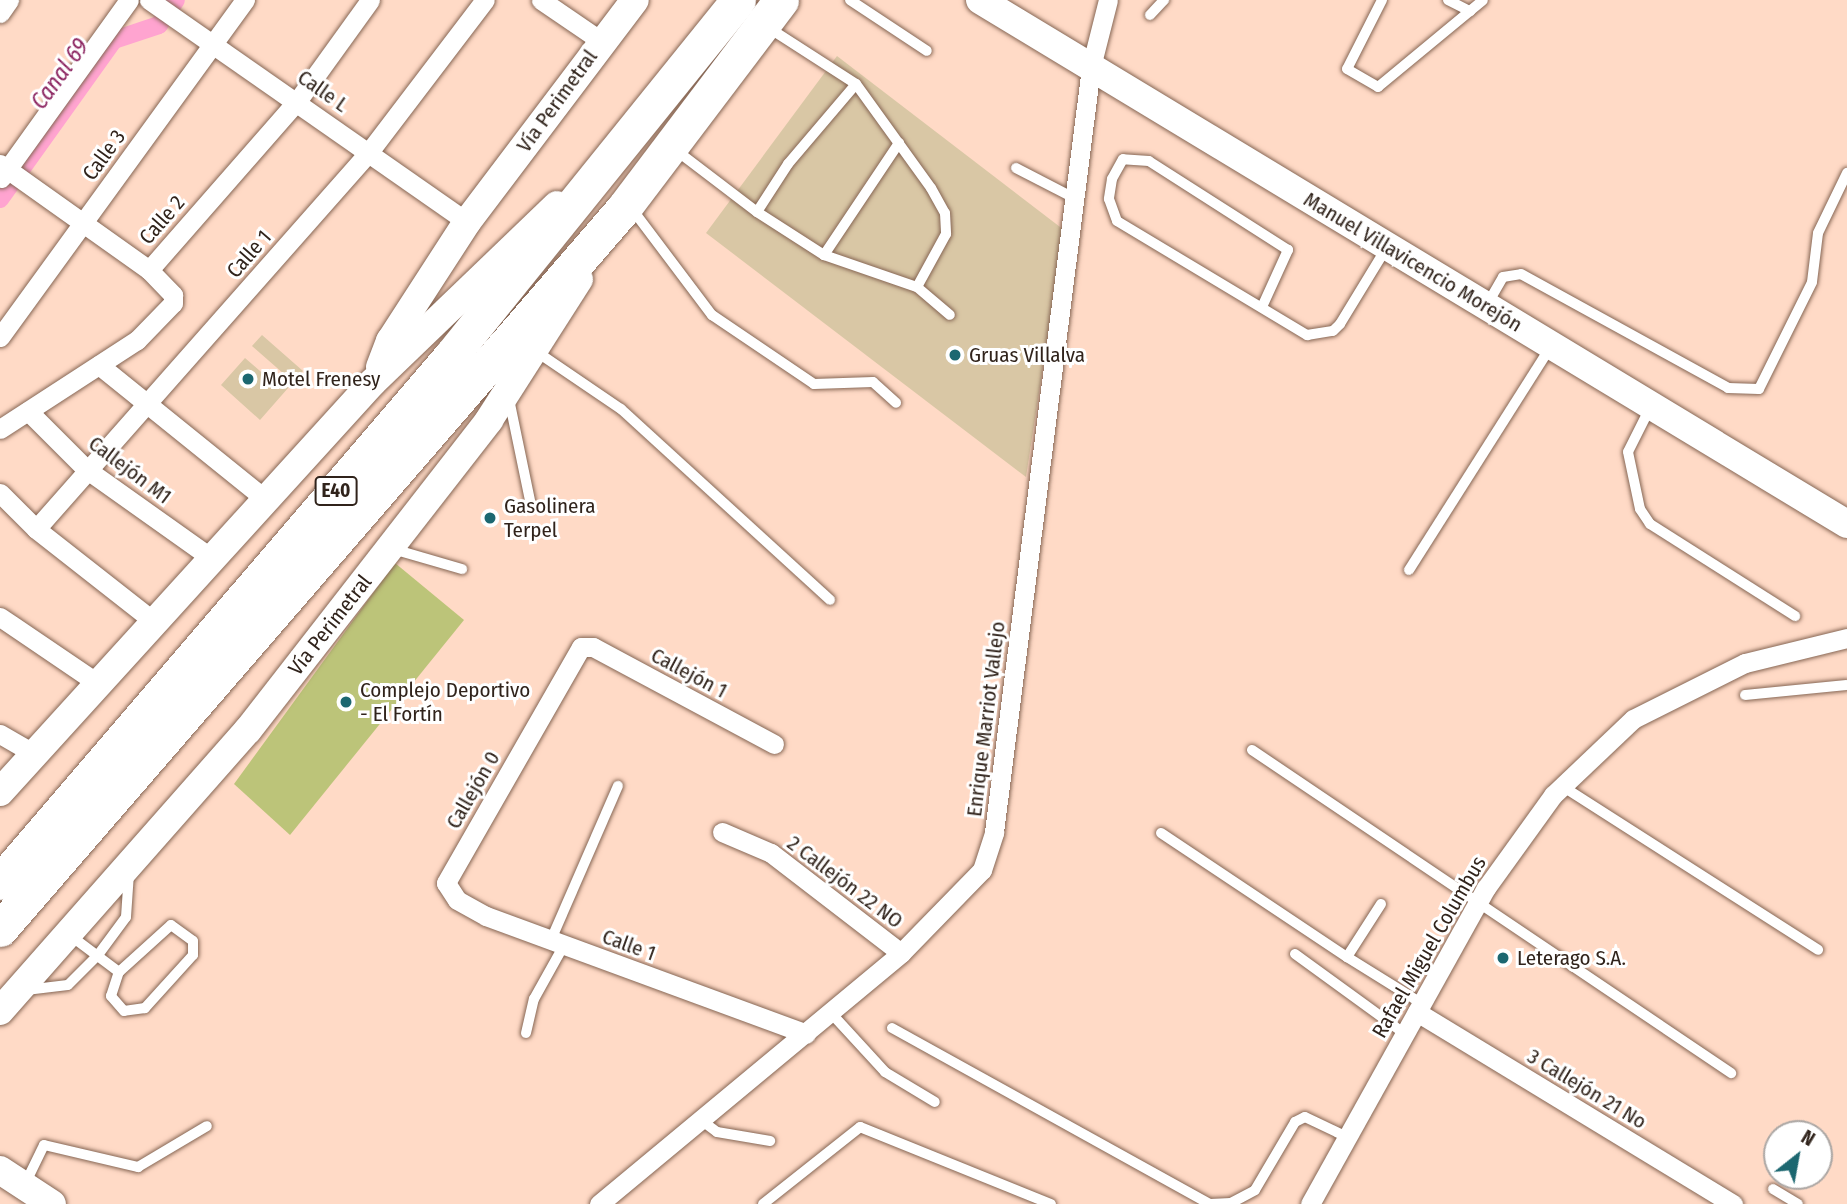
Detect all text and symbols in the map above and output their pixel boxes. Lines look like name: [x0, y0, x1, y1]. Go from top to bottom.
water label: Canal 69: [25, 33, 95, 115]
street label: Vía Perimetral: [511, 45, 603, 157]
street label: Calle L: [293, 65, 353, 117]
street label: Calle 3: [77, 125, 131, 185]
street label: Manuel Villavicencio Morejón: [1299, 187, 1527, 337]
street label: Calle 2: [134, 191, 190, 249]
street label: Calle 1: [221, 225, 277, 283]
place label: Gruas Villalva: [969, 342, 1085, 368]
marker: Gruas Villalva: [947, 347, 963, 363]
place label: Motel Frenesy: [262, 366, 380, 392]
marker: Motel Frenesy: [240, 371, 256, 387]
street label: Callejón M1: [84, 431, 176, 509]
road number: E40: [313, 476, 359, 506]
place label: Gasolinera Terpel: [504, 493, 595, 543]
marker: Gasolinera Terpel: [482, 510, 498, 526]
street label: Vía Perimetral: [283, 570, 377, 680]
street label: Enrique Marriot Vallejo: [962, 620, 1010, 818]
street label: Callejón 1: [647, 643, 731, 703]
place label: Complejo Deportivo - El Fortín: [360, 677, 530, 727]
marker: Complejo Deportivo - El Fortín: [338, 694, 354, 710]
street label: Callejón 0: [441, 747, 505, 833]
street label: 2 Callejón 22 NO: [782, 830, 908, 934]
street label: Rafael Miguel Columbus: [1367, 852, 1491, 1042]
street label: Calle 1: [599, 924, 659, 966]
place label: Leterago S.A.: [1517, 945, 1626, 971]
marker: Leterago S.A.: [1495, 950, 1511, 966]
street label: 3 Callejón 21 No: [1523, 1044, 1651, 1134]
north arrow: [1763, 1120, 1833, 1190]
text: N: [1797, 1125, 1819, 1151]

